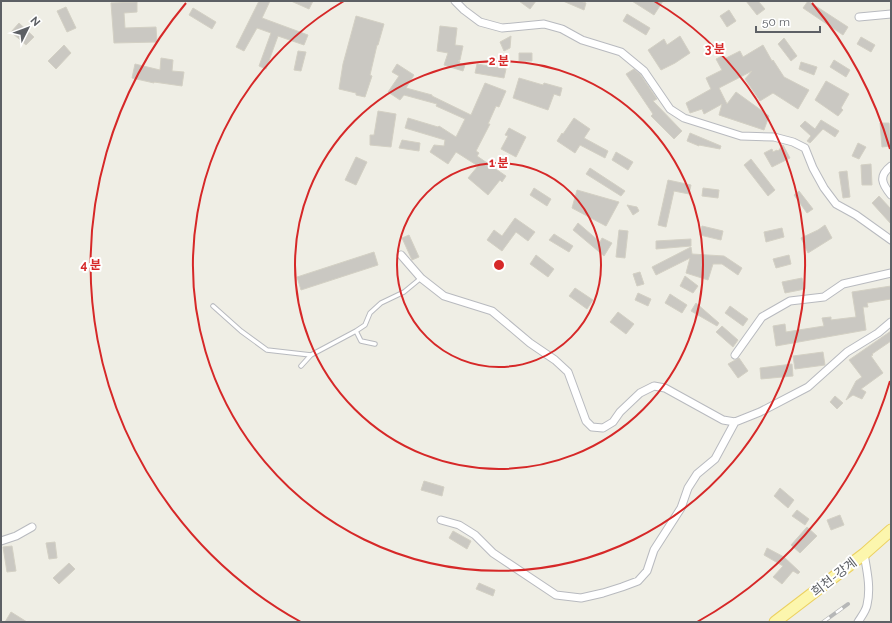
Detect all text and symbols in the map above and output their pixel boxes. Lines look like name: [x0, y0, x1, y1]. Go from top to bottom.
north arrow: [8, 8, 48, 48]
scale bar: [756, 8, 820, 34]
text: N: [27, 14, 43, 29]
text: 50 m: [762, 15, 790, 29]
text: 3 분: [705, 42, 725, 56]
text: 2 분: [489, 54, 509, 68]
text: 1 분: [489, 156, 509, 170]
text: 4 분: [81, 258, 101, 272]
centre of rings: [492, 258, 506, 272]
street label: 희천-강계: [808, 555, 860, 599]

